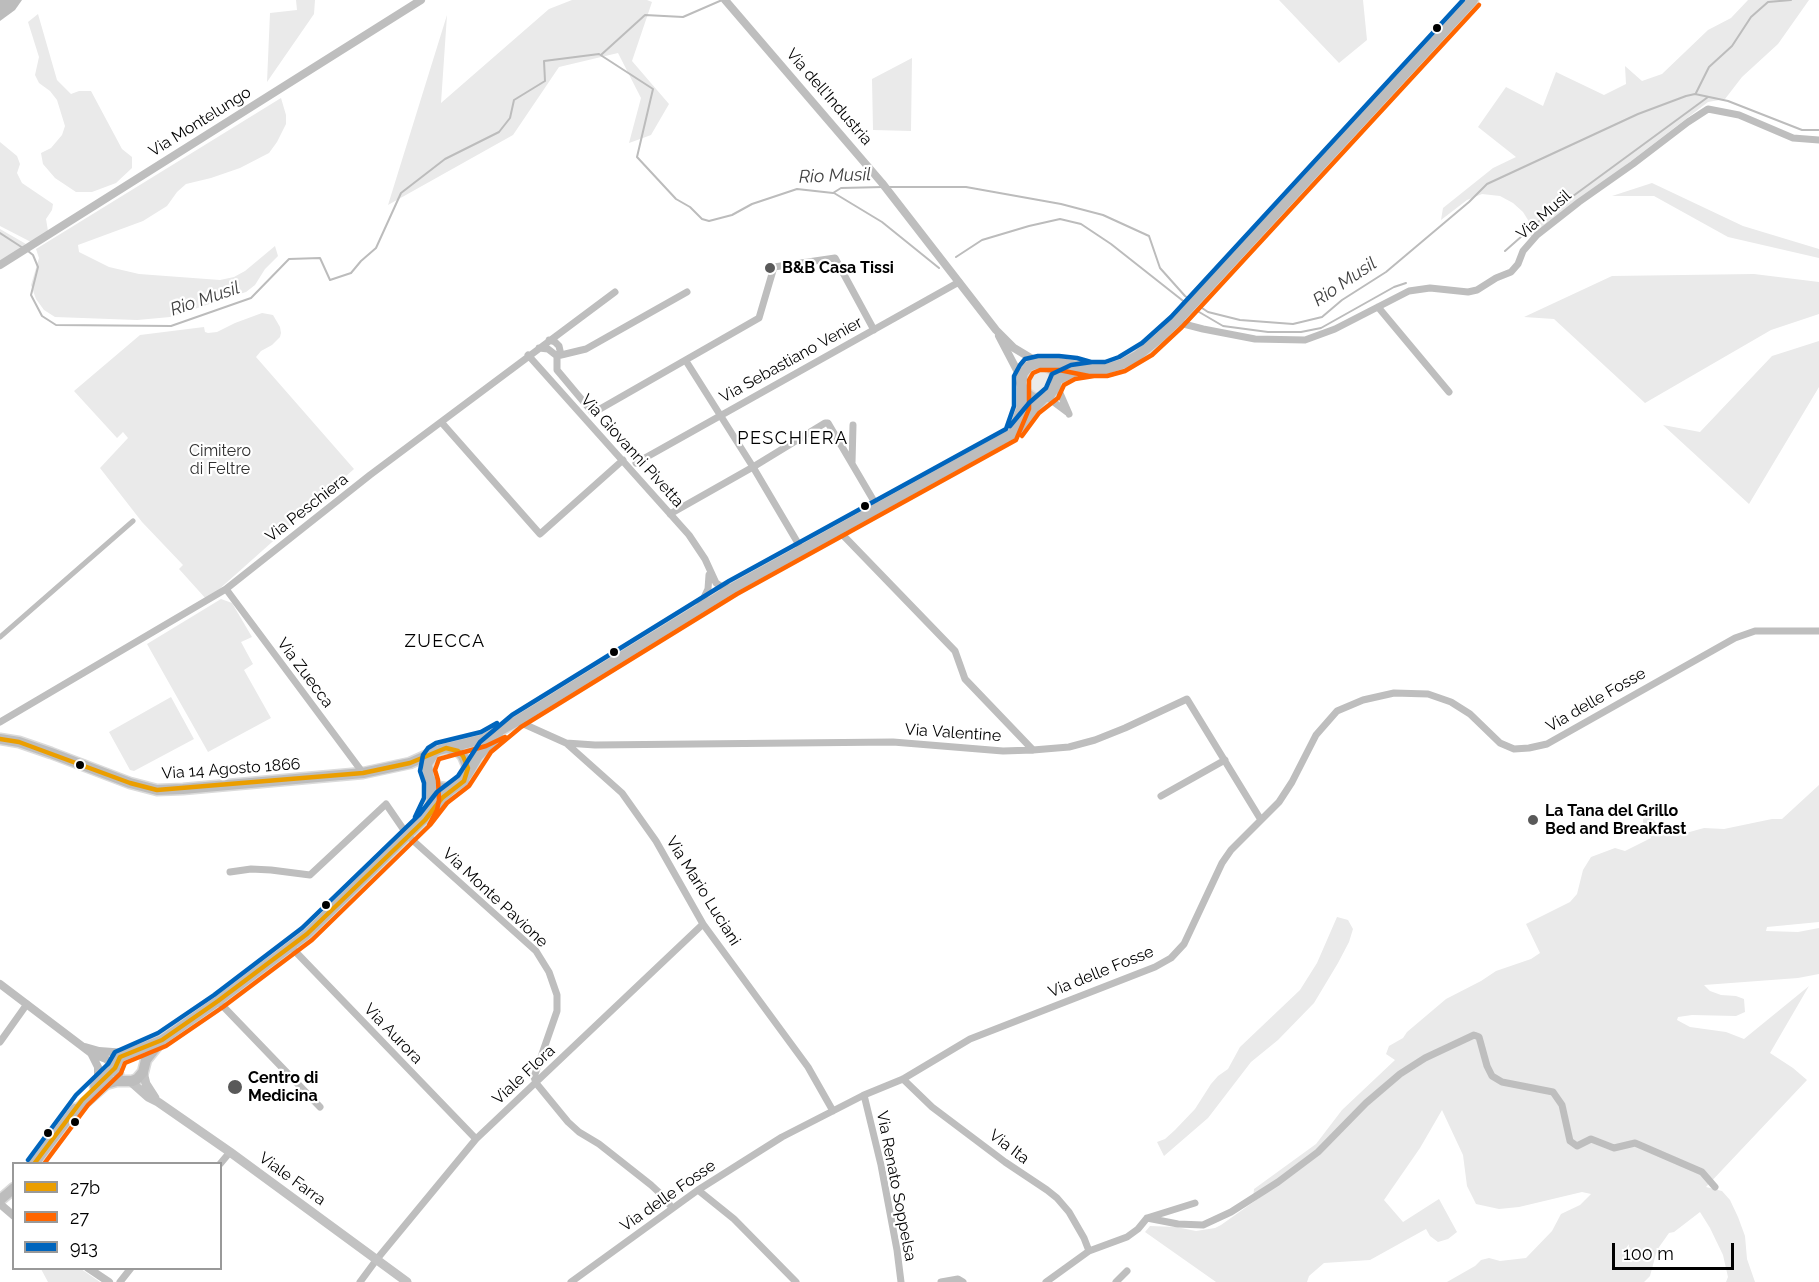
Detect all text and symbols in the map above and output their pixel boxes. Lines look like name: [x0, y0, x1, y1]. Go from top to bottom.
unlabelled marker: [1431, 22, 1443, 34]
street label: Via dell'Industria: [782, 45, 876, 149]
street label: Via Montelungo: [145, 83, 255, 161]
water label: Rio Musil: [799, 164, 871, 188]
street label: Via Musil: [1513, 186, 1575, 244]
water label: Rio Musil: [1309, 253, 1381, 311]
place label: B&B Casa Tissi: [782, 258, 894, 278]
marker: B&B Casa Tissi: [763, 261, 777, 275]
water label: Rio Musil: [167, 277, 243, 321]
street label: Via Sebastiano Venier: [716, 313, 866, 407]
street label: Via Giovanni Pivetta: [576, 391, 688, 511]
district label: PESCHIERA: [737, 428, 849, 450]
park label: Cimitero di Feltre: [189, 441, 251, 479]
street label: Via Peschiera: [262, 470, 352, 546]
unlabelled marker: [859, 500, 871, 512]
district label: ZUECCA: [404, 631, 486, 653]
street label: Via Zuecca: [273, 634, 337, 712]
unlabelled marker: [608, 646, 620, 658]
street label: Via delle Fosse: [1543, 664, 1649, 736]
street label: Via Valentine: [904, 720, 1002, 746]
street label: Via 14 Agosto 1866: [161, 755, 301, 783]
unlabelled marker: [74, 759, 86, 771]
place label: La Tana del Grillo Bed and Breakfast: [1545, 801, 1686, 839]
marker: La Tana del Grillo Bed and Breakfast: [1526, 813, 1540, 827]
street label: Via Mario Luciani: [662, 833, 744, 949]
street label: Via Monte Pavione: [438, 844, 552, 952]
unlabelled marker: [320, 899, 332, 911]
street label: Via delle Fosse: [1046, 942, 1156, 1002]
street label: Via Aurora: [360, 1000, 426, 1068]
street label: Viale Flora: [489, 1041, 559, 1109]
place label: Centro di Medicina: [248, 1068, 318, 1106]
marker: Centro di Medicina: [226, 1078, 244, 1096]
street label: Via Renato Soppelsa: [872, 1109, 920, 1263]
unlabelled marker: [69, 1116, 81, 1128]
street label: Via Ita: [985, 1126, 1033, 1168]
unlabelled marker: [42, 1127, 54, 1139]
street label: Viale Farra: [255, 1148, 329, 1210]
street label: Via delle Fosse: [617, 1156, 719, 1236]
legend: [12, 1162, 222, 1270]
text: 27b: [70, 1177, 100, 1198]
text: 27: [70, 1207, 89, 1228]
scale bar: [1615, 1231, 1736, 1269]
text: 913: [70, 1237, 98, 1258]
text: 100 m: [1623, 1243, 1674, 1264]

